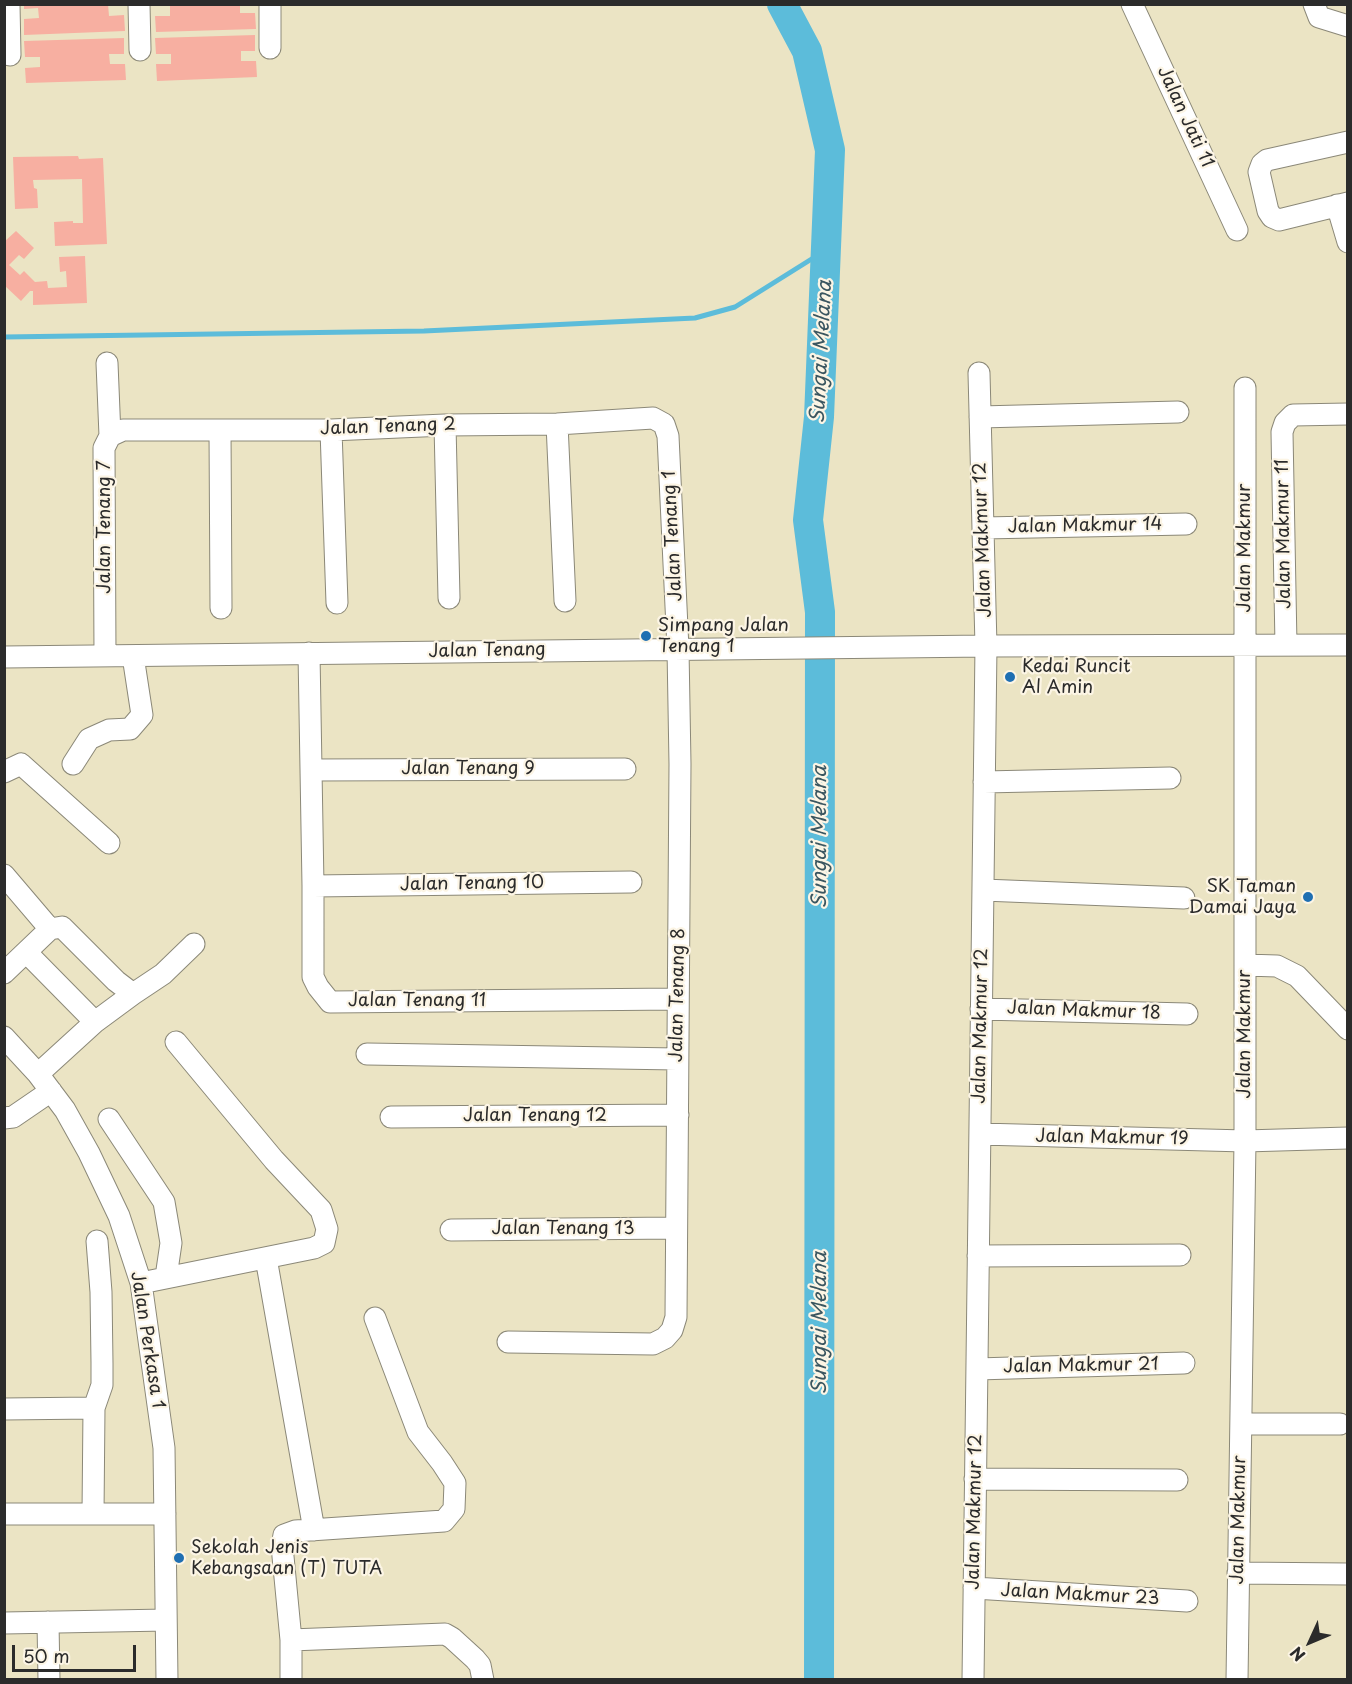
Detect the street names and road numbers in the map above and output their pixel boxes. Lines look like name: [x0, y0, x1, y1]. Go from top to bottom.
street label: Jalan Jati 11: [1152, 63, 1218, 171]
street label: Jalan Tenang 2: [320, 414, 456, 440]
street label: Jalan Makmur 11: [1272, 459, 1296, 609]
street label: Jalan Tenang 7: [94, 460, 116, 594]
street label: Jalan Makmur 12: [969, 462, 997, 618]
street label: Jalan Tenang 1: [659, 470, 687, 602]
street label: Jalan Makmur: [1234, 484, 1256, 612]
street label: Jalan Makmur 14: [1007, 514, 1163, 538]
street label: Jalan Tenang: [428, 639, 546, 663]
street label: Jalan Tenang 9: [401, 758, 535, 780]
street label: Jalan Tenang 10: [400, 872, 544, 896]
street label: Jalan Tenang 8: [666, 928, 690, 1062]
street label: Jalan Makmur 12: [969, 948, 993, 1104]
street label: Jalan Makmur: [1234, 970, 1256, 1098]
street label: Jalan Tenang 11: [348, 990, 486, 1012]
street label: Jalan Makmur 18: [1007, 998, 1161, 1024]
street label: Jalan Tenang 12: [463, 1105, 607, 1127]
street label: Jalan Makmur 19: [1035, 1126, 1189, 1150]
street label: Jalan Tenang 13: [491, 1218, 635, 1240]
street label: Jalan Perkasa 1: [126, 1270, 168, 1410]
street label: Jalan Makmur 21: [1003, 1354, 1159, 1378]
street label: Jalan Makmur 12: [963, 1434, 987, 1590]
street label: Jalan Makmur: [1227, 1455, 1251, 1585]
street label: Jalan Makmur 23: [1000, 1580, 1160, 1610]

